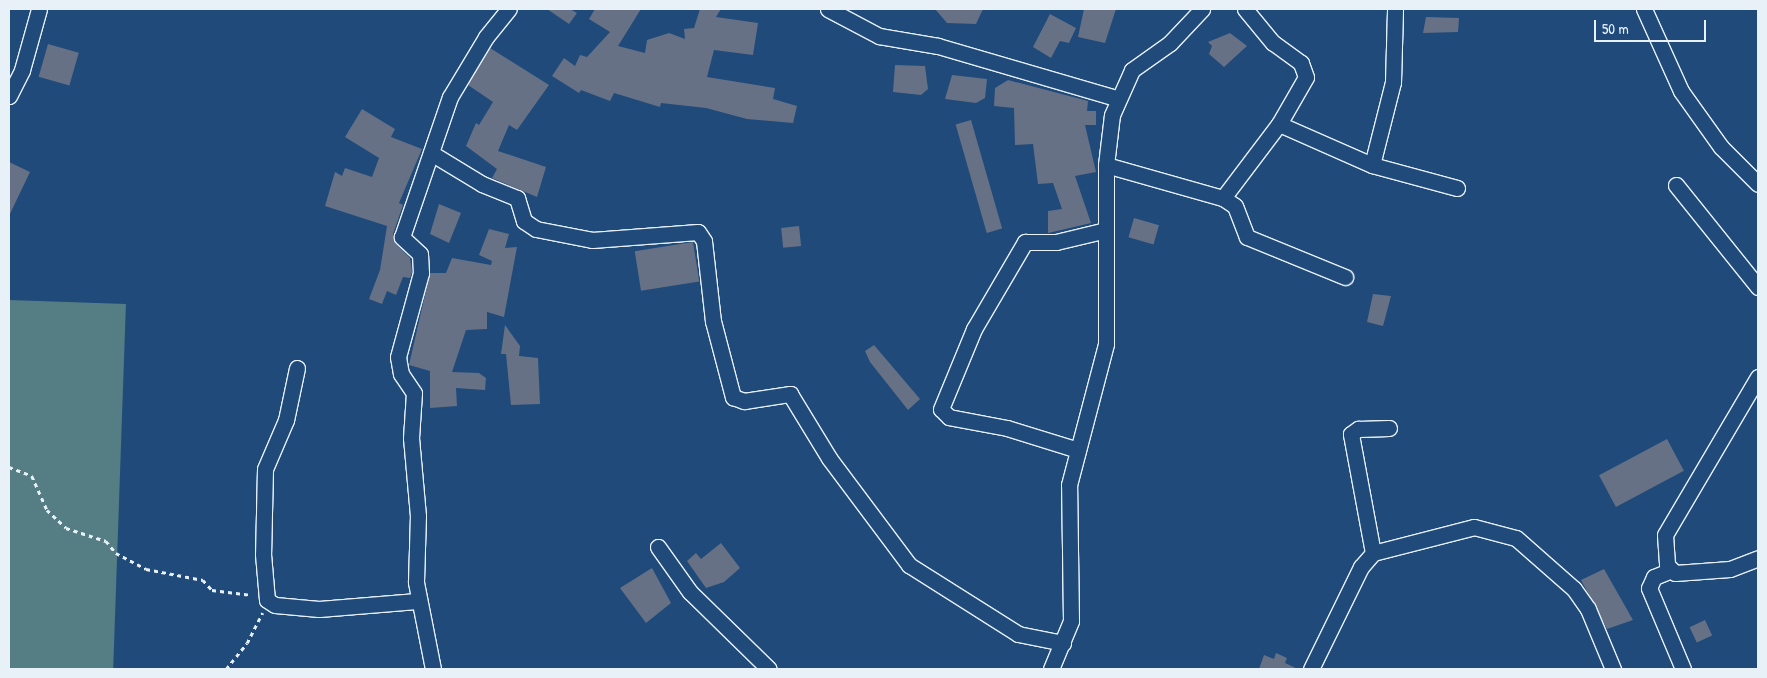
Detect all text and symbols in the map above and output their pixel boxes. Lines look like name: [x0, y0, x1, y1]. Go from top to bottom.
scale bar: [1597, 10, 1710, 42]
text: 50 m: [1602, 18, 1629, 39]

